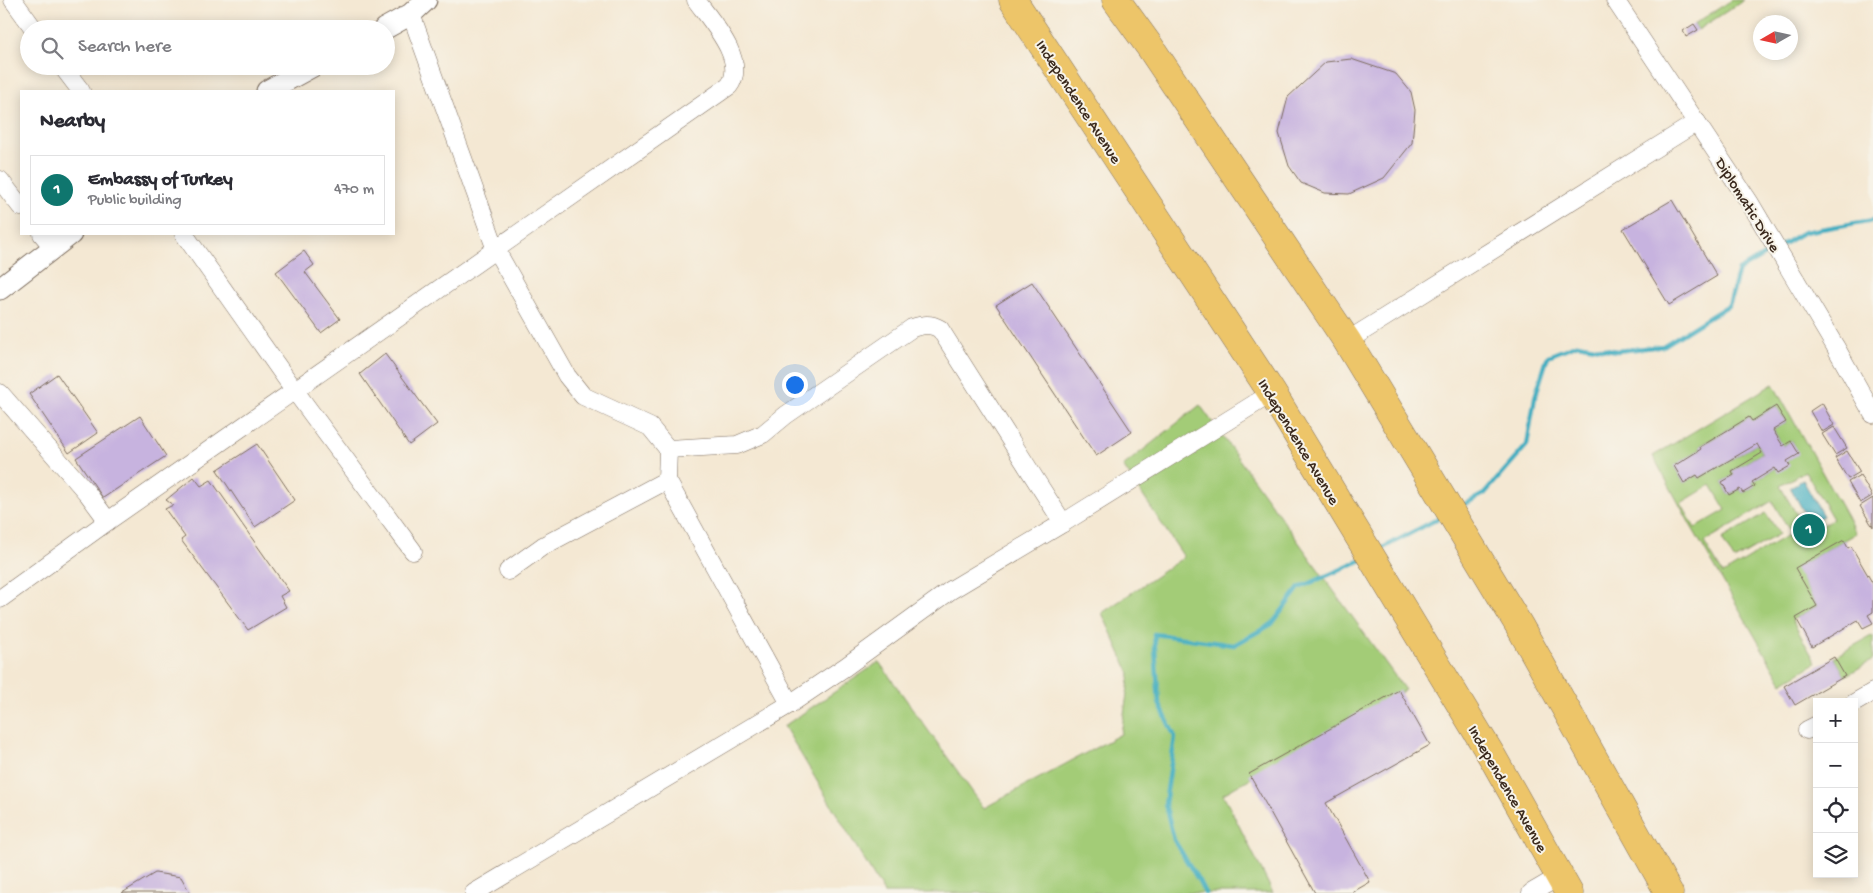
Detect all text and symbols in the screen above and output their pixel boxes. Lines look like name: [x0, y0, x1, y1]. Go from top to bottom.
north arrow: [1753, 15, 1798, 60]
search box: [20, 20, 395, 75]
icon: search: [38, 34, 66, 62]
text: Search here: [78, 36, 172, 59]
street label: Independence Avenue: [1030, 37, 1125, 169]
text: Nearby: [40, 110, 105, 135]
street label: Diplomatic Drive: [1709, 154, 1783, 257]
text: Embassy of Turkey: [88, 169, 233, 192]
text: 1: [54, 181, 60, 200]
text: 470 m: [334, 181, 374, 200]
text: Public building: [88, 192, 182, 211]
your location: [782, 372, 808, 398]
street label: Independence Avenue: [1252, 376, 1343, 510]
pin: 1: [1793, 511, 1825, 549]
map controls: [1813, 698, 1858, 878]
button: +: [1813, 698, 1858, 743]
street label: Independence Avenue: [1462, 723, 1550, 857]
button: −: [1813, 743, 1858, 788]
button: locate: [1813, 788, 1858, 833]
button: layers: [1813, 833, 1858, 878]

